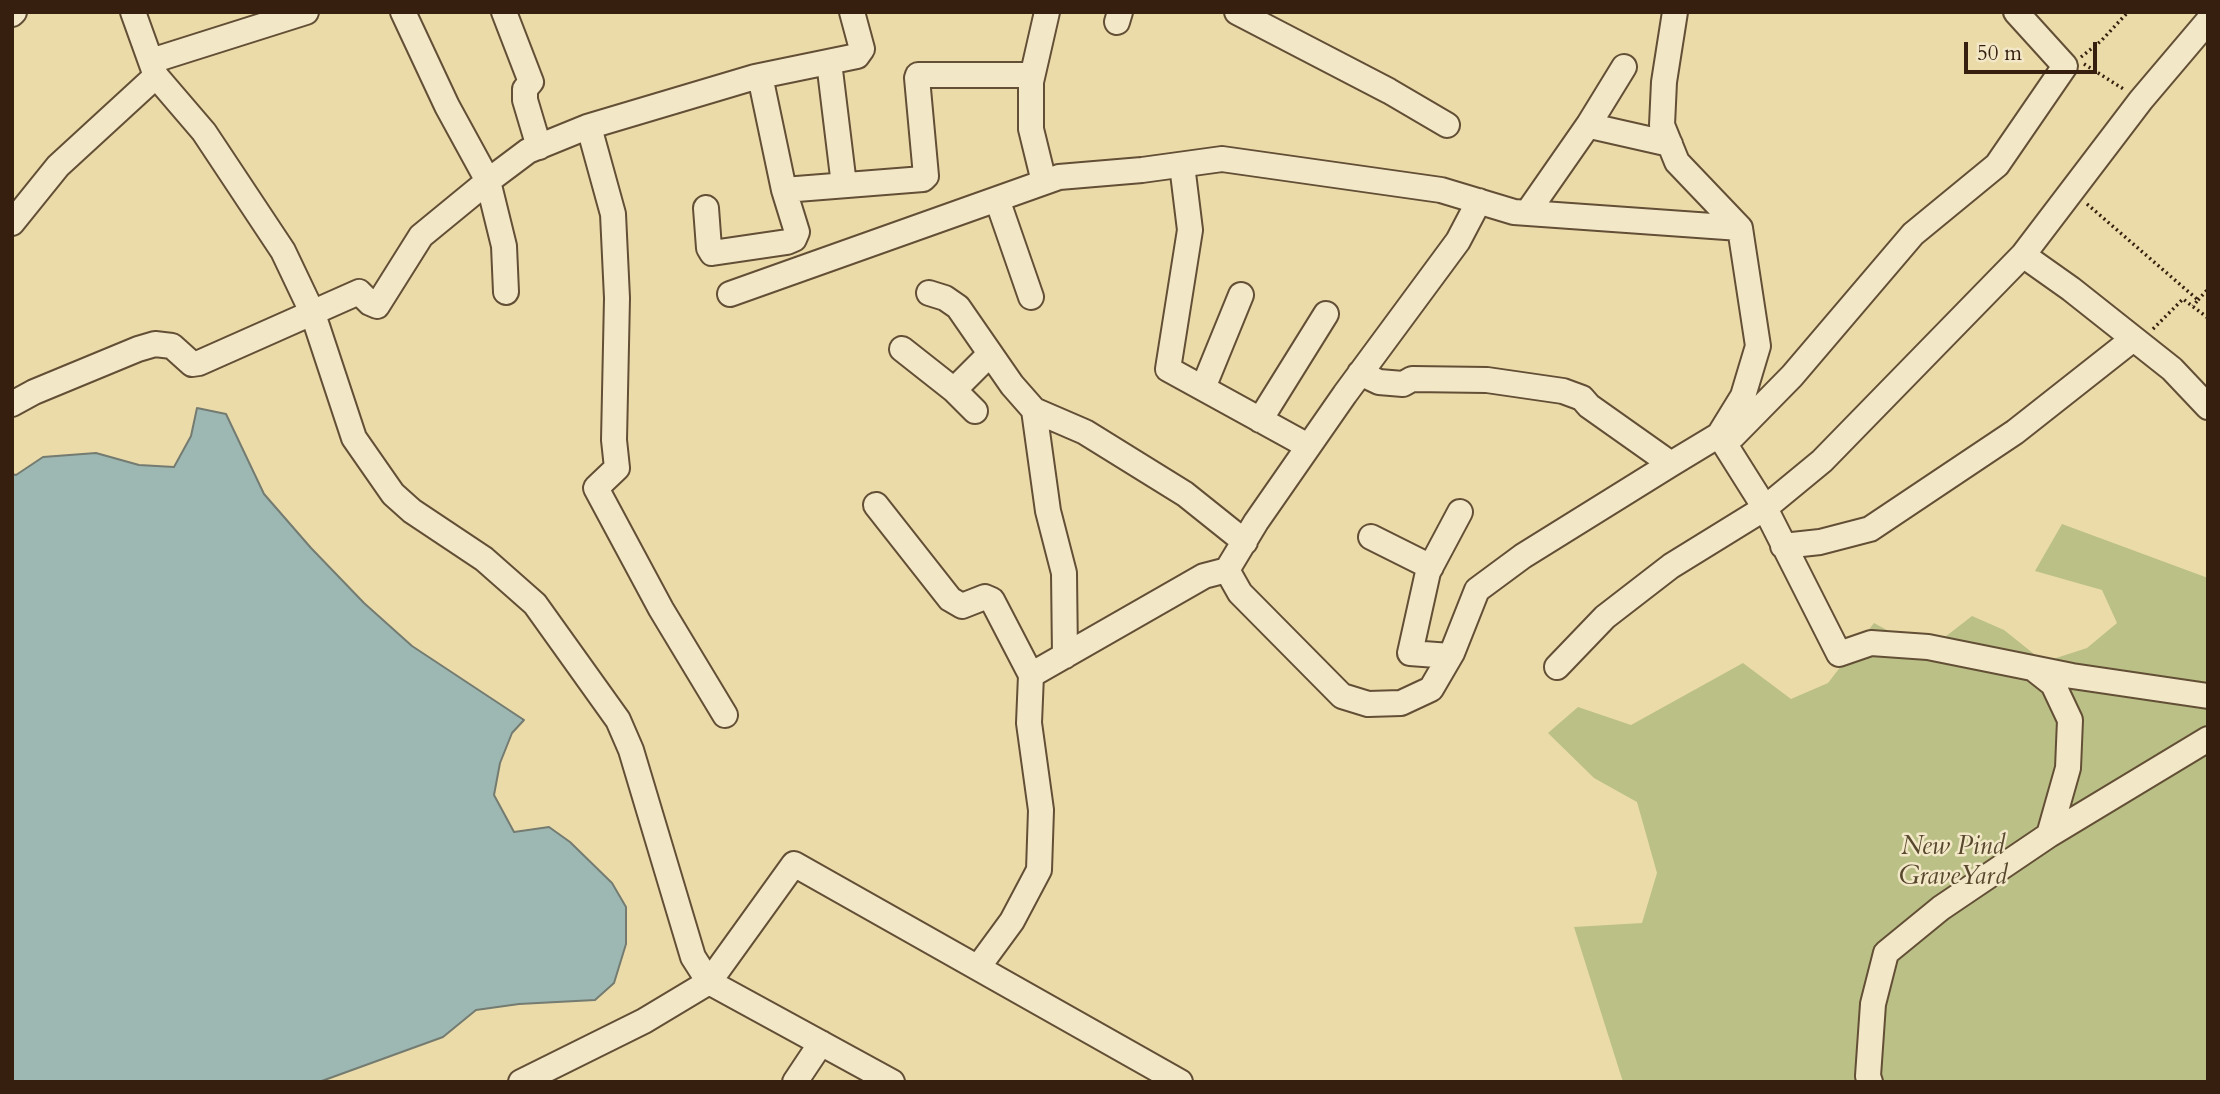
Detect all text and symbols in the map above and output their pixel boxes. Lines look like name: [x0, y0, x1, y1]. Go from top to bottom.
scale bar: [1968, 28, 2101, 72]
text: 50 m: [1977, 39, 2022, 68]
park label: New Pind GraveYard: [1899, 832, 2007, 894]

